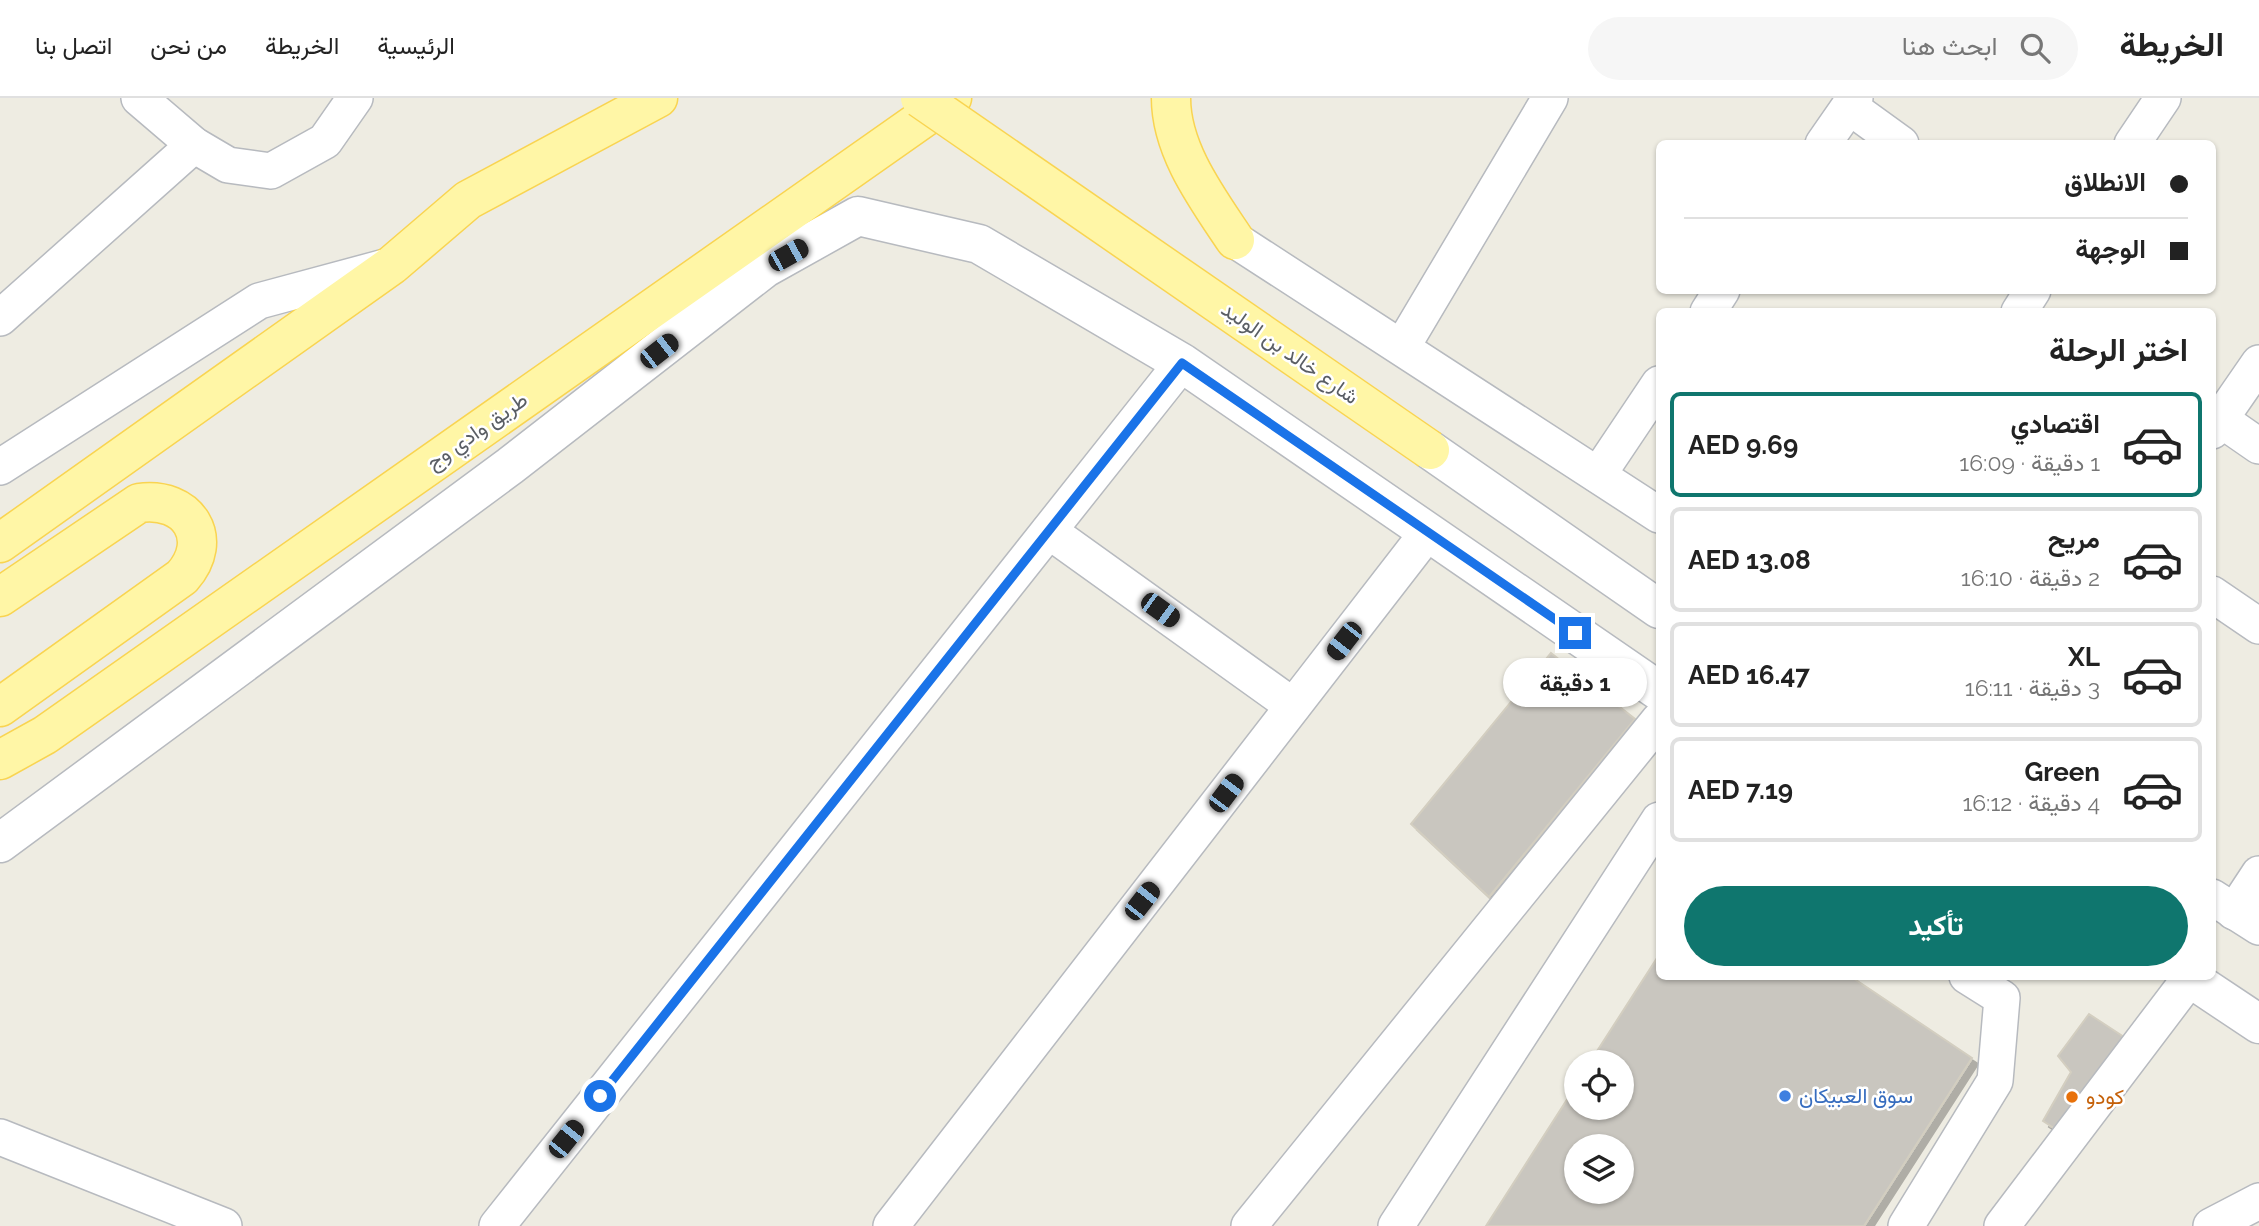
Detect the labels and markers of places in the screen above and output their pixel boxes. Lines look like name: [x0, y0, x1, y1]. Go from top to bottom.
place label: سوق العبيكان: [1799, 1083, 1913, 1109]
place label: كودو: [2086, 1084, 2124, 1110]
marker: سوق العبيكان: [1777, 1088, 1793, 1104]
marker: كودو: [2064, 1089, 2080, 1105]

